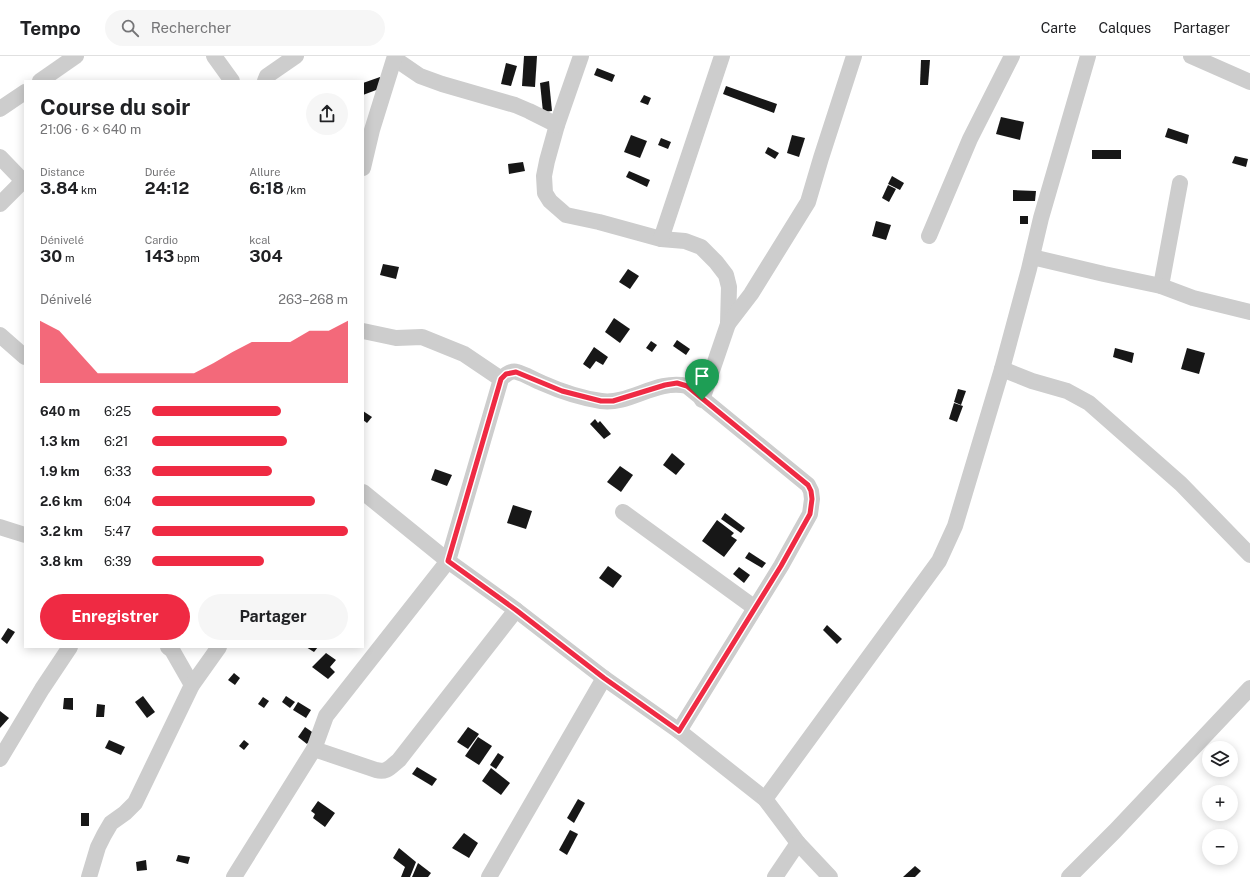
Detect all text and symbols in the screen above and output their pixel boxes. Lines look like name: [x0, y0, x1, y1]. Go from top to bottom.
search box: [105, 10, 385, 46]
text: Tempo: [20, 17, 81, 39]
icon: search: [119, 17, 141, 39]
text: Rechercher: [151, 19, 231, 36]
text: Carte: [1041, 20, 1077, 36]
text: Calques: [1099, 20, 1151, 36]
text: Partager: [1173, 20, 1230, 36]
button: share: [306, 93, 348, 135]
text: Course du soir: [40, 94, 190, 120]
text: 21:06 · 6 × 640 m: [40, 122, 141, 137]
text: Distance: [40, 166, 85, 178]
text: Durée: [145, 166, 175, 178]
text: Allure: [249, 166, 280, 178]
text: 3.84: [40, 178, 78, 198]
text: 24:12: [145, 178, 189, 198]
text: 6:18: [249, 178, 284, 198]
text: km: [78, 184, 97, 196]
text: /km: [284, 184, 306, 196]
text: Dénivelé: [40, 234, 84, 246]
text: Cardio: [145, 234, 178, 246]
text: kcal: [249, 234, 271, 246]
text: 30: [40, 246, 62, 266]
text: 143: [145, 246, 174, 266]
text: 304: [249, 246, 283, 266]
text: m: [62, 252, 74, 264]
text: bpm: [174, 252, 200, 264]
text: Dénivelé: [40, 292, 92, 307]
text: 263–268 m: [278, 292, 348, 307]
pin: [685, 359, 719, 400]
icon: arrive: [691, 365, 713, 387]
text: 640 m: [40, 404, 80, 419]
text: 6:25: [104, 404, 131, 419]
text: 1.3 km: [40, 434, 80, 449]
text: 6:21: [104, 434, 128, 449]
text: 1.9 km: [40, 464, 80, 479]
text: 6:33: [104, 464, 131, 479]
text: 2.6 km: [40, 494, 82, 509]
text: 6:04: [104, 494, 131, 509]
text: 3.2 km: [40, 524, 83, 539]
text: 5:47: [104, 524, 131, 539]
text: 3.8 km: [40, 554, 83, 569]
text: 6:39: [104, 554, 131, 569]
button: Enregistrer: [40, 594, 190, 640]
button: Partager: [198, 594, 348, 640]
map controls: [1202, 741, 1238, 865]
button: layers: [1202, 741, 1238, 777]
button: +: [1202, 785, 1238, 821]
button: −: [1202, 829, 1238, 865]

